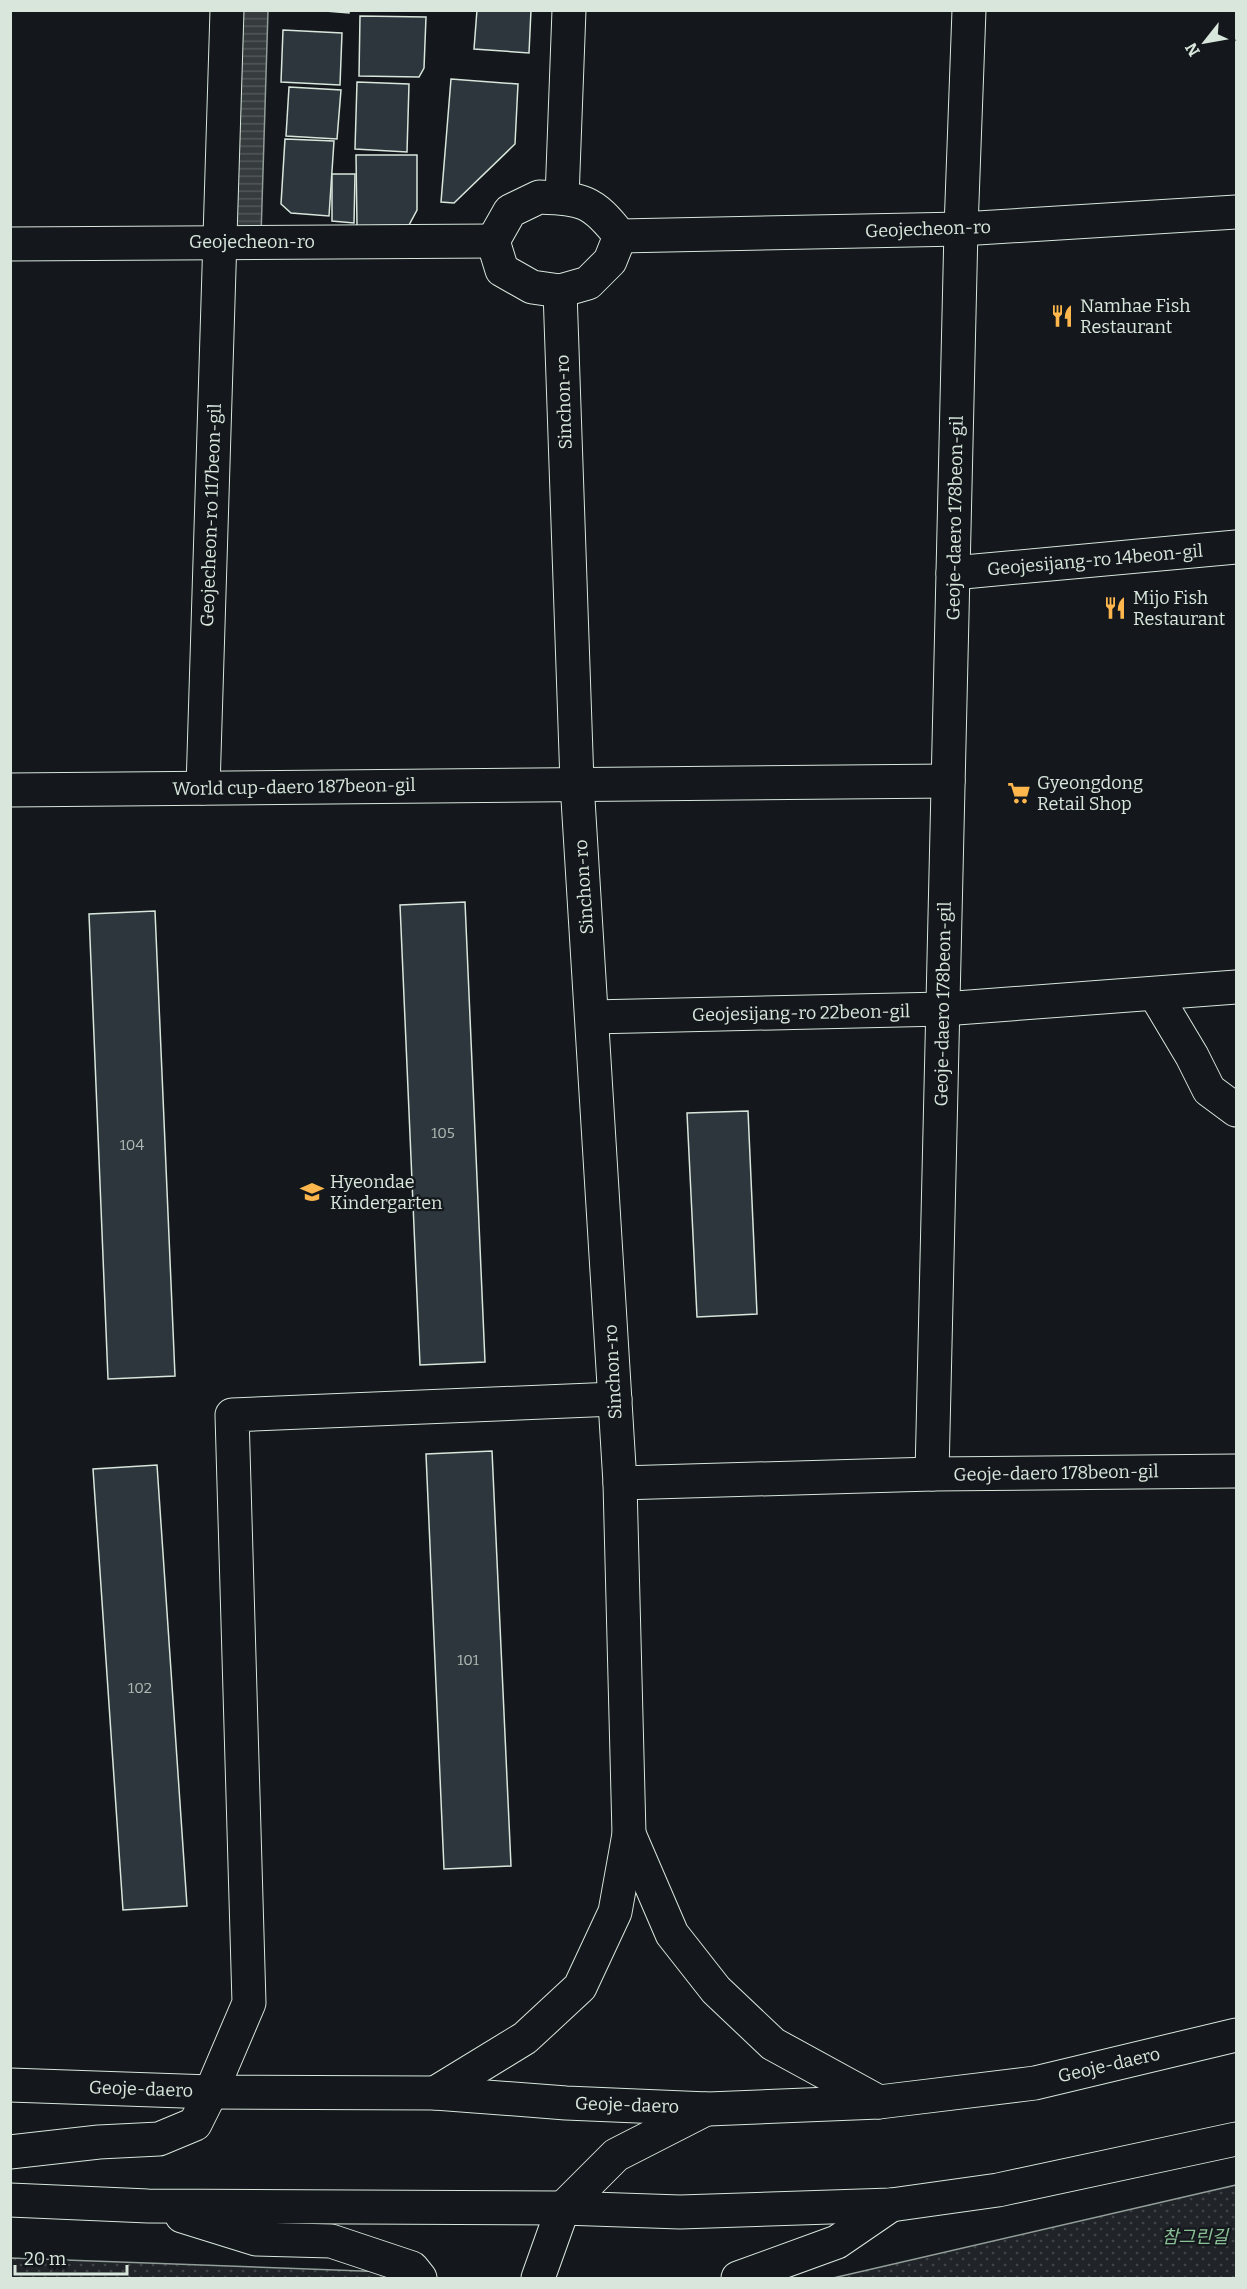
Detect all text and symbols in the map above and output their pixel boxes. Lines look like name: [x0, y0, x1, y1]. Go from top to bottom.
north arrow: [1175, 12, 1235, 72]
text: N: [1181, 39, 1204, 60]
street label: Geojecheon-ro: [865, 216, 991, 242]
street label: Geojecheon-ro: [189, 231, 315, 253]
place label: Namhae Fish Restaurant: [1080, 295, 1190, 338]
restaurant icon: Namhae Fish Restaurant: [1049, 303, 1075, 329]
street label: Sinchon-ro: [551, 354, 577, 450]
street label: Geojecheon-ro 117beon-gil: [196, 403, 226, 627]
street label: Geoje-daero 178beon-gil: [942, 415, 968, 621]
street label: Geojesijang-ro 14beon-gil: [986, 540, 1204, 580]
place label: Mijo Fish Restaurant: [1133, 587, 1226, 630]
restaurant icon: Mijo Fish Restaurant: [1102, 595, 1128, 621]
place label: Gyeongdong Retail Shop: [1037, 772, 1143, 815]
street label: World cup-daero 187beon-gil: [172, 774, 416, 800]
supermarket icon: Gyeongdong Retail Shop: [1006, 780, 1032, 806]
street label: Sinchon-ro: [570, 839, 598, 935]
street label: Geoje-daero 178beon-gil: [930, 901, 956, 1107]
street label: Geojesijang-ro 22beon-gil: [692, 1000, 910, 1026]
house number: 105: [431, 1124, 455, 1142]
house number: 104: [120, 1136, 144, 1154]
place label: Hyeondae Kindergarten: [330, 1171, 443, 1214]
school or university icon: Hyeondae Kindergarten: [299, 1179, 325, 1205]
street label: Sinchon-ro: [600, 1324, 626, 1420]
street label: Geoje-daero 178beon-gil: [953, 1460, 1159, 1486]
house number: 101: [457, 1651, 479, 1669]
house number: 102: [128, 1679, 152, 1697]
street label: Geoje-daero: [1056, 2043, 1162, 2087]
street label: Geoje-daero: [88, 2076, 194, 2102]
street label: Geoje-daero: [574, 2092, 680, 2118]
park label: 참그린길: [1162, 2226, 1230, 2248]
scale bar: [15, 2238, 128, 2276]
text: 20 m: [24, 2248, 66, 2270]

